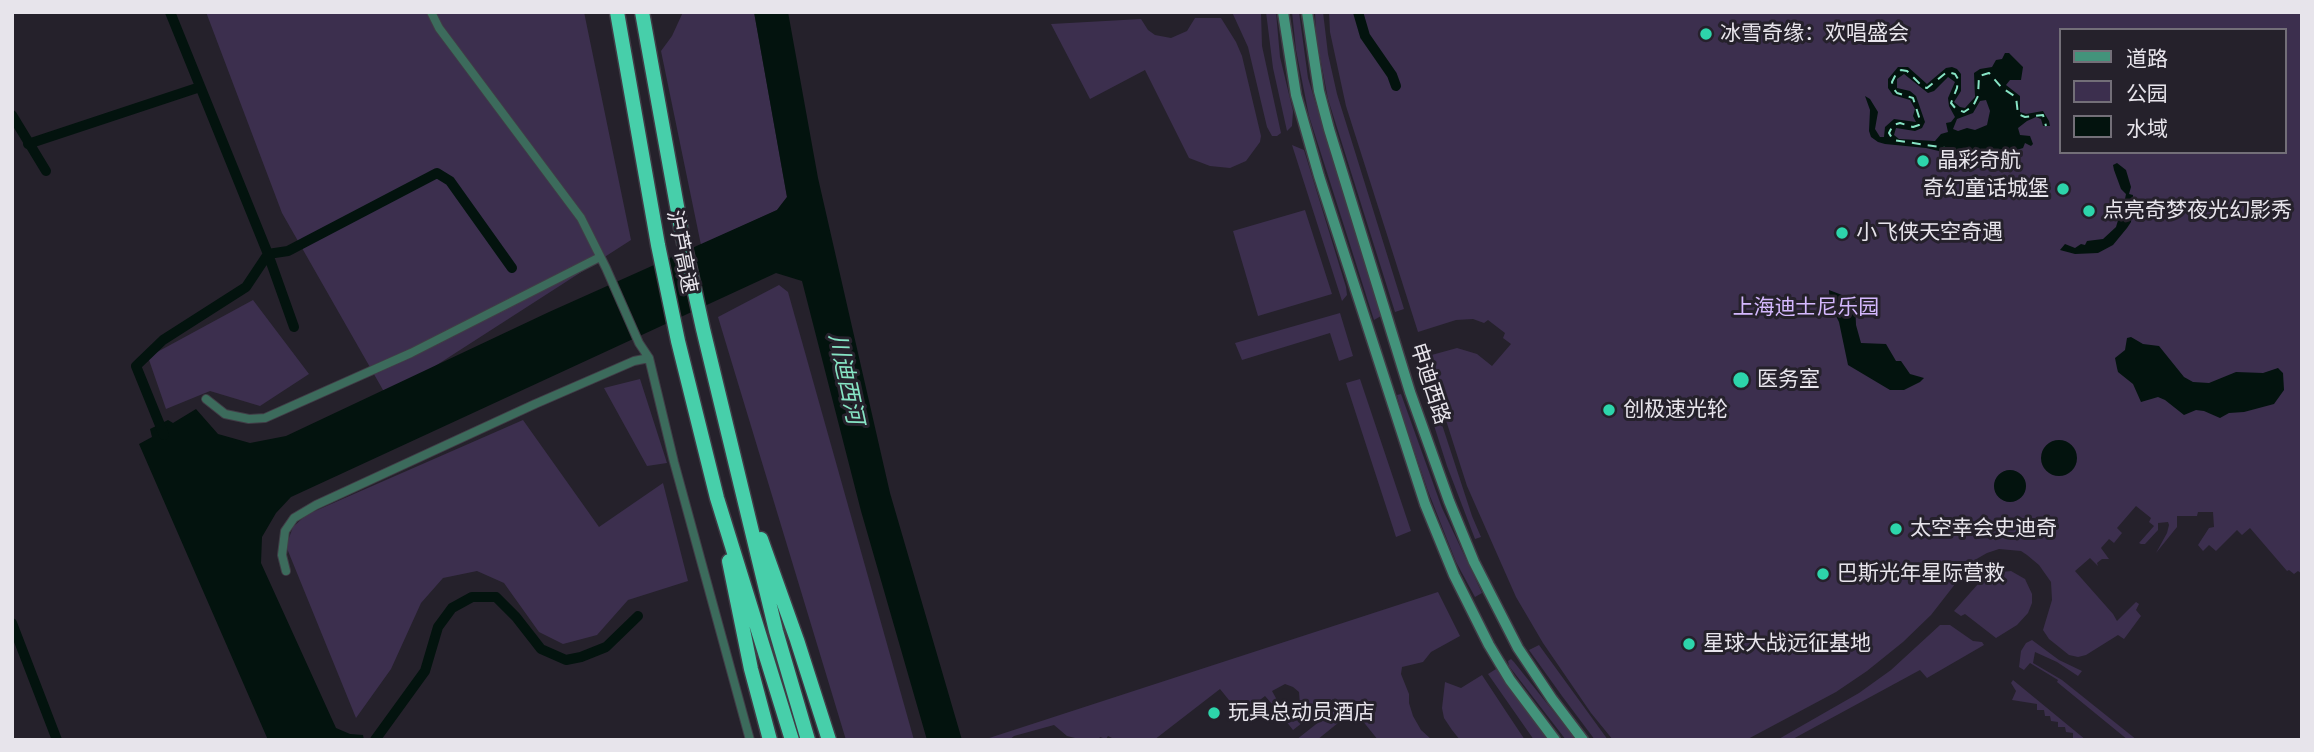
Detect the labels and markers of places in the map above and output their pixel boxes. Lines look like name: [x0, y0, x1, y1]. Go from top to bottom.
place label: 冰雪奇缘：欢唱盛会: [1720, 21, 1909, 47]
marker: 冰雪奇缘：欢唱盛会: [1698, 26, 1714, 42]
place label: 晶彩奇航: [1937, 148, 2021, 174]
marker: 晶彩奇航: [1915, 153, 1931, 169]
place label: 奇幻童话城堡: [1923, 176, 2049, 202]
marker: 奇幻童话城堡: [2055, 181, 2071, 197]
place label: 点亮奇梦夜光幻影秀: [2103, 198, 2292, 224]
marker: 点亮奇梦夜光幻影秀: [2081, 203, 2097, 219]
place label: 小飞侠天空奇遇: [1856, 220, 2003, 246]
marker: 小飞侠天空奇遇: [1834, 225, 1850, 241]
place label: 医务室: [1757, 367, 1820, 393]
marker: 医务室: [1731, 370, 1751, 390]
place label: 创极速光轮: [1623, 397, 1728, 423]
marker: 创极速光轮: [1601, 402, 1617, 418]
place label: 太空幸会史迪奇: [1910, 516, 2057, 542]
marker: 太空幸会史迪奇: [1888, 521, 1904, 537]
place label: 巴斯光年星际营救: [1837, 561, 2005, 587]
marker: 巴斯光年星际营救: [1815, 566, 1831, 582]
place label: 星球大战远征基地: [1703, 631, 1871, 657]
marker: 星球大战远征基地: [1681, 636, 1697, 652]
place label: 玩具总动员酒店: [1228, 700, 1375, 726]
marker: 玩具总动员酒店: [1206, 705, 1222, 721]

